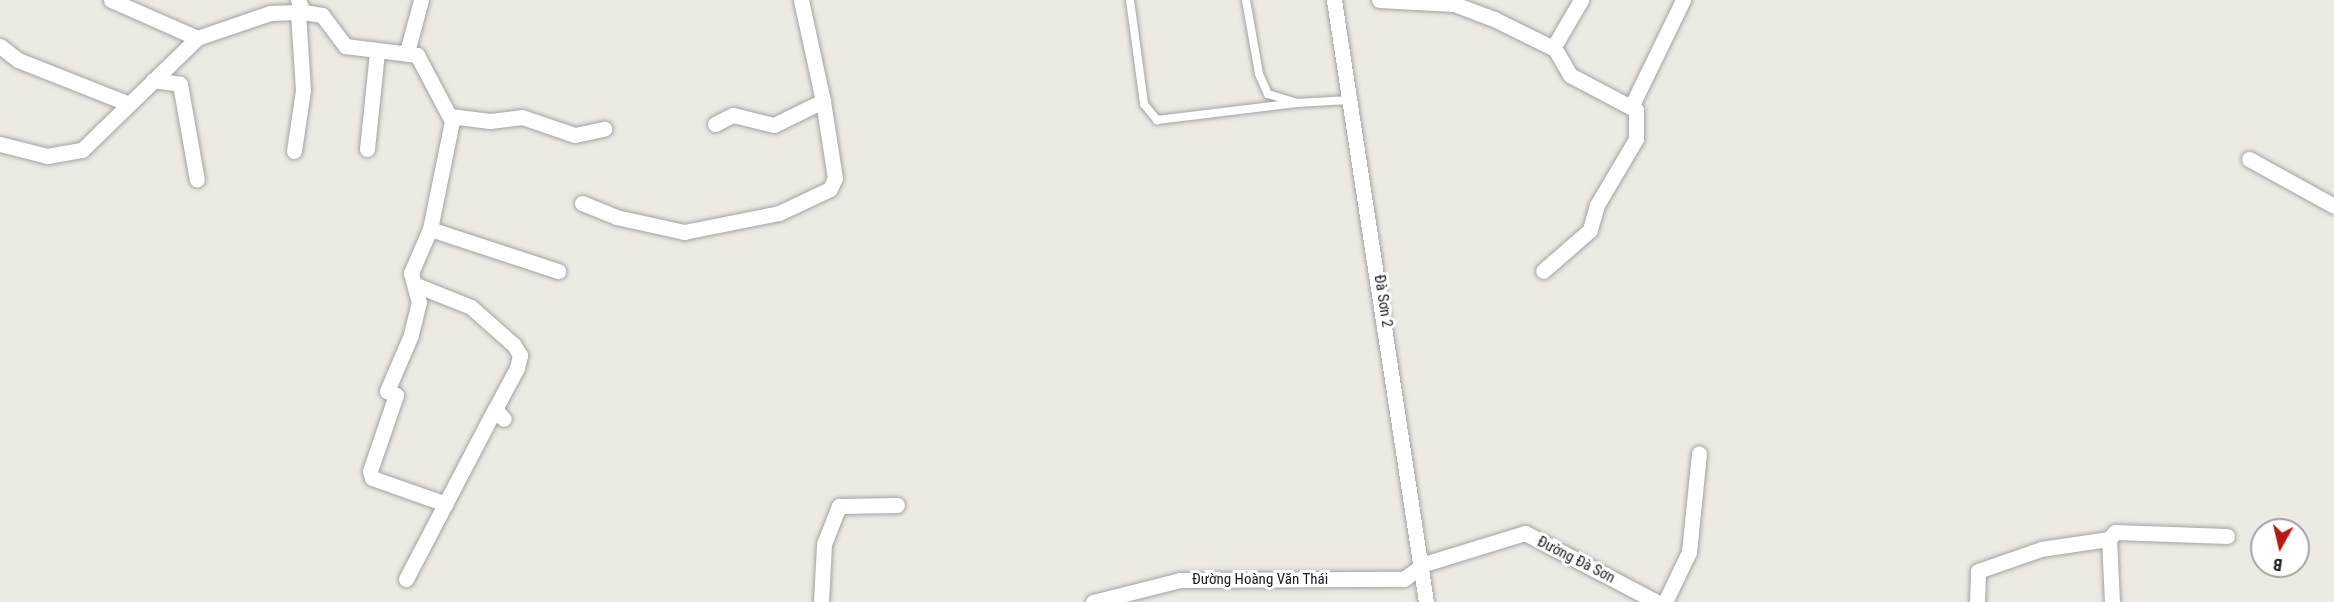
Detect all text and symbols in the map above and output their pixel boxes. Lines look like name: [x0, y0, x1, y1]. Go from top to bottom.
street label: Đà Sơn 2: [1370, 273, 1396, 329]
north arrow: [2250, 518, 2310, 578]
street label: Đường Đà Sơn: [1534, 533, 1618, 587]
text: B: [2272, 554, 2283, 574]
street label: Đường Hoàng Văn Thái: [1192, 571, 1328, 589]

